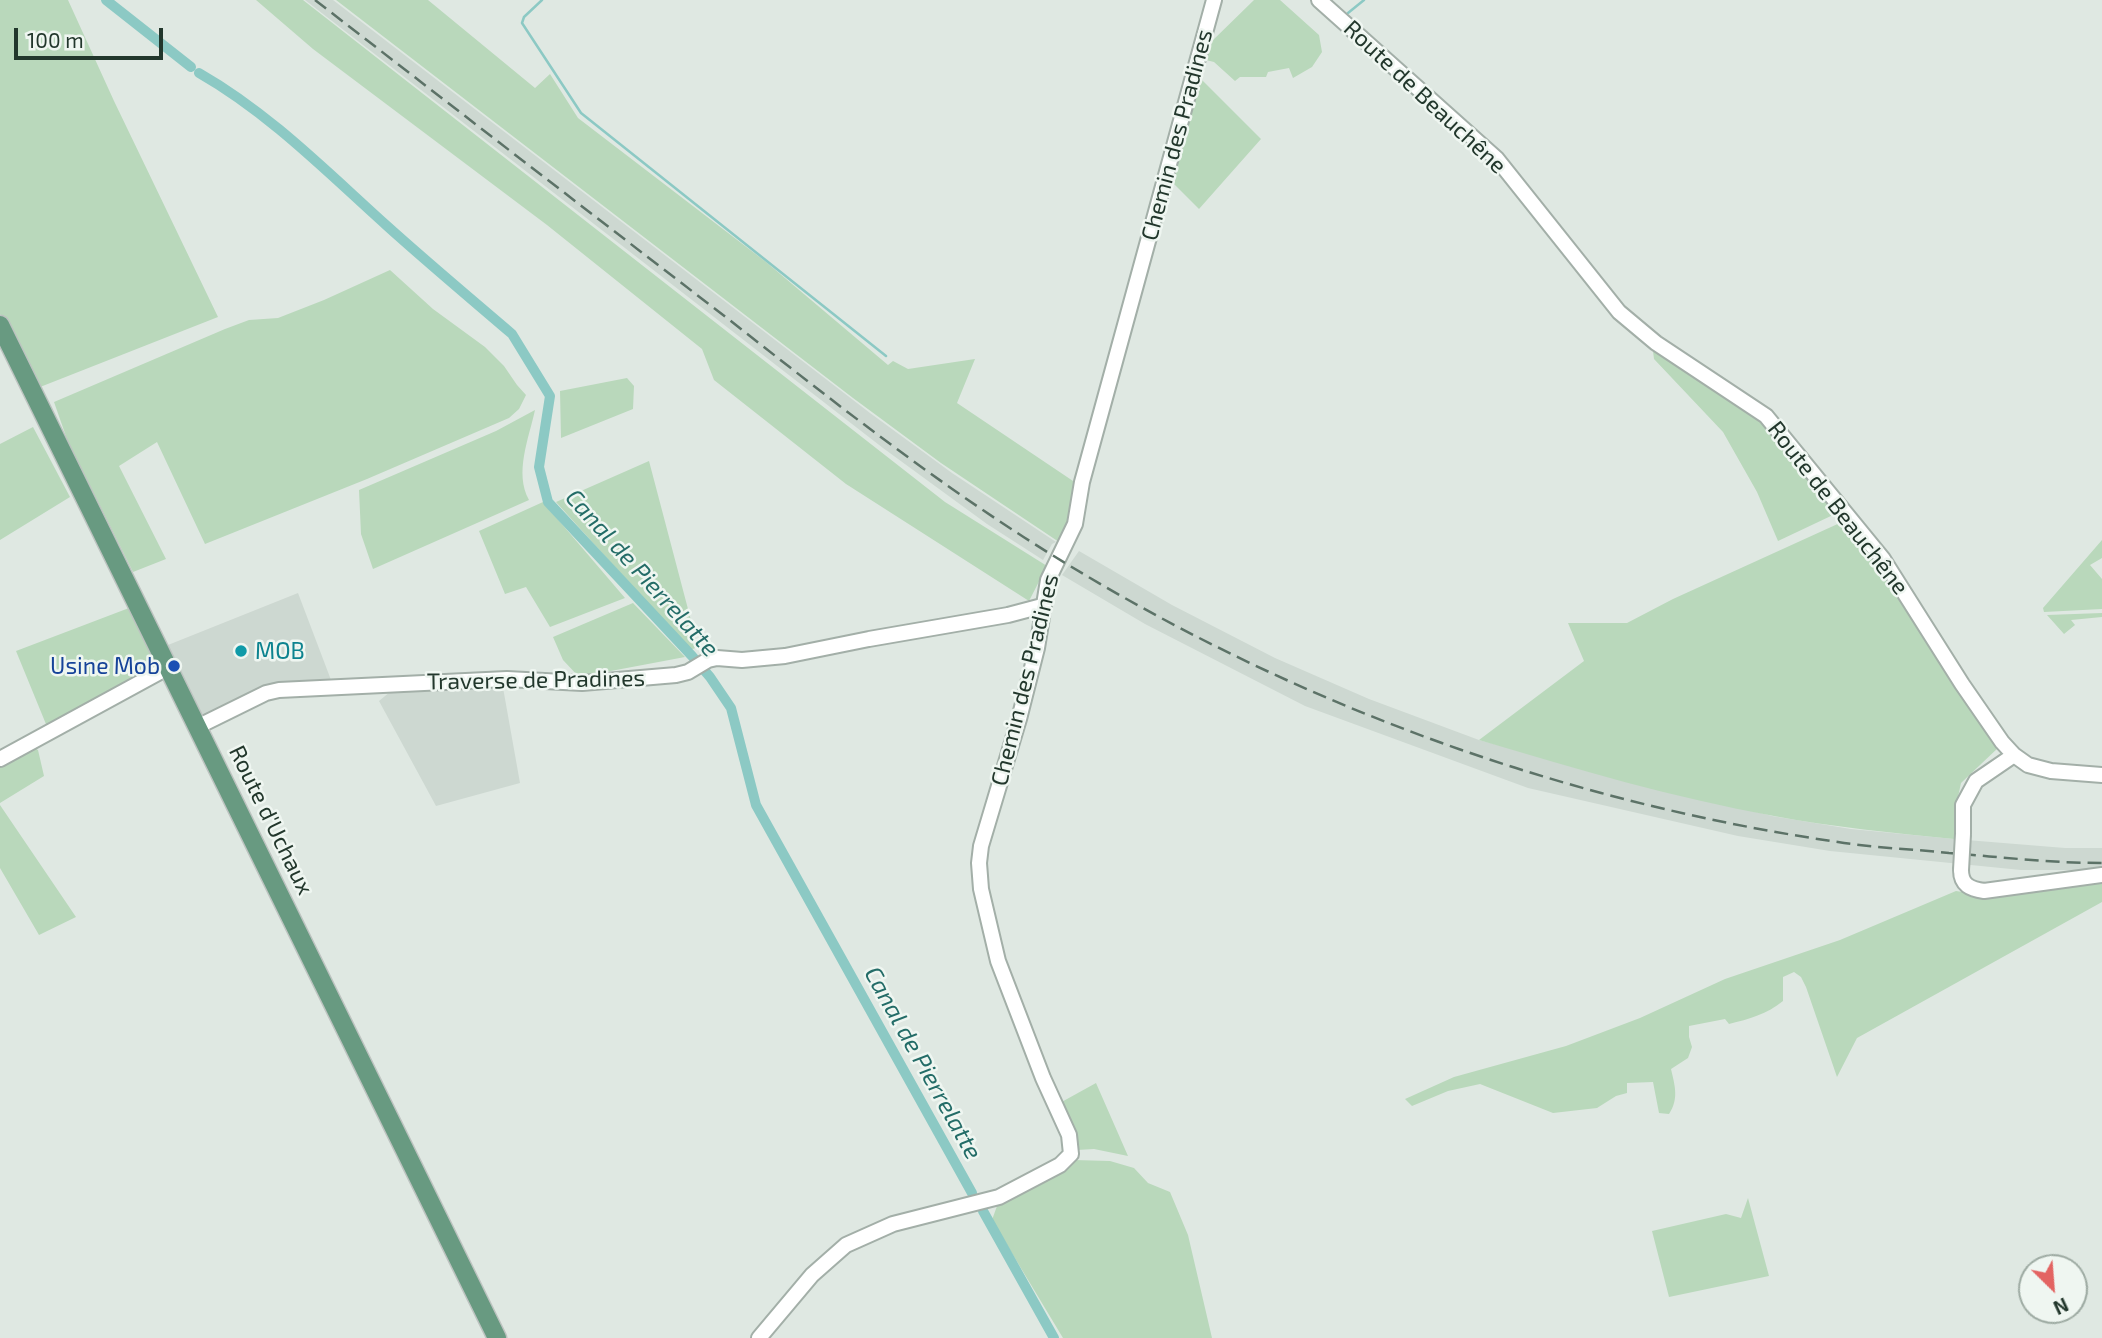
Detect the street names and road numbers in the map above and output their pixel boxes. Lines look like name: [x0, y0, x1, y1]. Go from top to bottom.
street label: Route de Beauchêne: [1338, 15, 1512, 179]
street label: Chemin des Pradines: [1136, 27, 1218, 243]
street label: Route de Beauchêne: [1762, 416, 1914, 600]
street label: Chemin des Pradines: [985, 571, 1065, 789]
street label: Traverse de Pradines: [427, 664, 645, 696]
street label: Route d'Uchaux: [223, 741, 319, 899]

